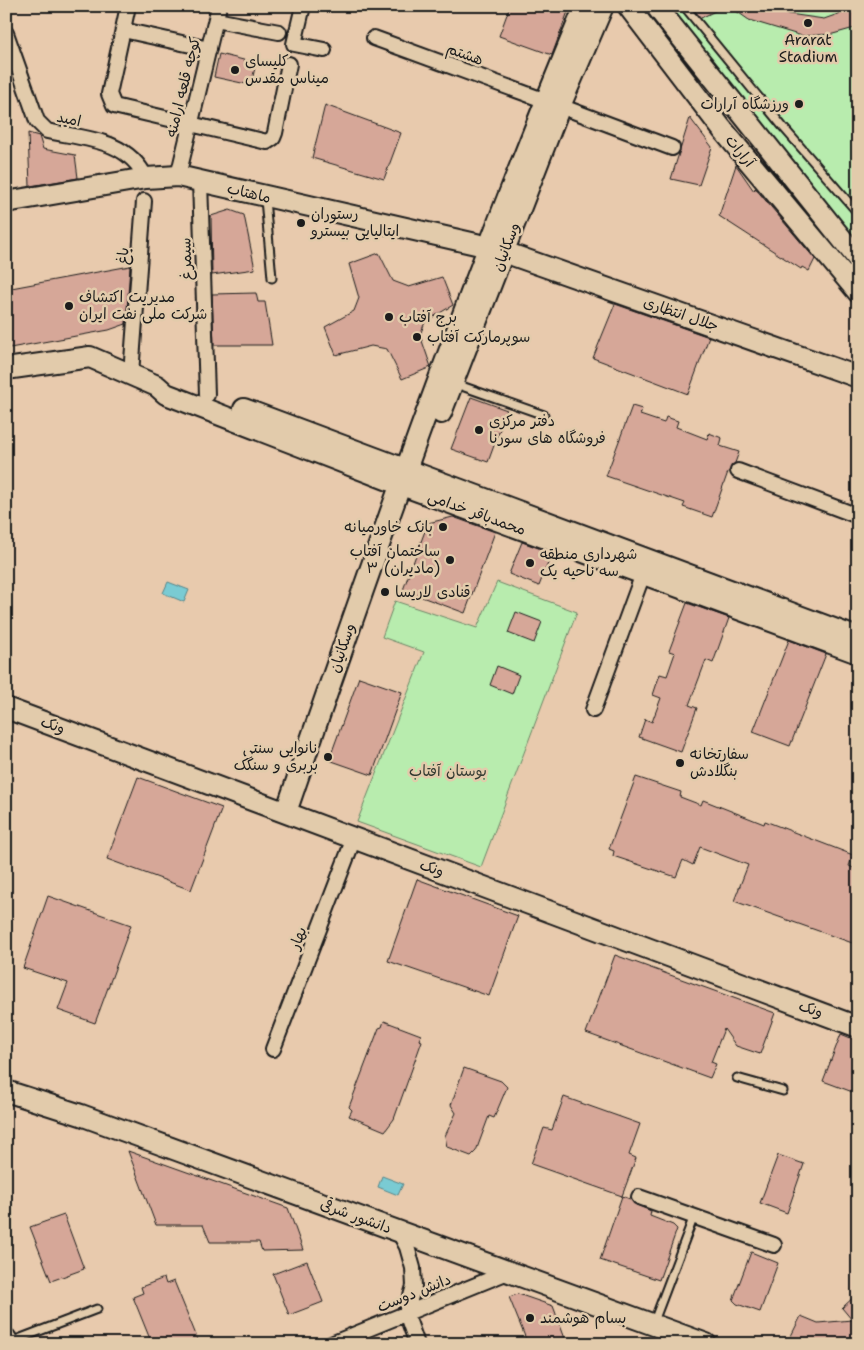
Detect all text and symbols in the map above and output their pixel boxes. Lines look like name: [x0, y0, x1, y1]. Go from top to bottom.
marker: Ararat Stadium: [802, 17, 814, 29]
place label: Ararat Stadium: [779, 30, 837, 67]
street label: کوچه قلعه ارامنه: [161, 35, 205, 139]
street label: هشتم: [443, 38, 486, 72]
place label: کلیسای میناس مقدس: [245, 51, 329, 88]
marker: کلیسای میناس مقدس: [229, 64, 241, 76]
place label: ورزشگاه آرارات: [700, 94, 789, 114]
marker: ورزشگاه آرارات: [793, 98, 805, 110]
street label: امید: [55, 107, 83, 131]
street label: آرارات: [721, 131, 760, 172]
street label: ماهتاب: [225, 178, 273, 208]
place label: رستوران ایتالیایی بیسترو: [310, 204, 399, 241]
marker: رستوران ایتالیایی بیسترو: [295, 217, 307, 229]
street label: وسکانیان: [488, 220, 524, 274]
street label: سیمرغ: [175, 237, 197, 281]
street label: باغ: [112, 247, 134, 265]
place label: مدیریت اکتشاف شرکت ملی نفت ایران: [79, 287, 207, 324]
street label: جلال انتظاری: [641, 292, 721, 336]
marker: مدیریت اکتشاف شرکت ملی نفت ایران: [63, 300, 75, 312]
place label: برج آفتاب: [399, 307, 457, 327]
marker: برج آفتاب: [383, 311, 395, 323]
place label: سوپرمارکت آفتاب: [427, 327, 530, 347]
marker: سوپرمارکت آفتاب: [411, 331, 423, 343]
place label: دفتر مرکزی فروشگاه های سورنا: [489, 411, 606, 448]
marker: دفتر مرکزی فروشگاه های سورنا: [473, 424, 485, 436]
street label: محمدباقر خدامی: [425, 486, 529, 540]
place label: بانک خاورمیانه: [345, 517, 433, 537]
marker: بانک خاورمیانه: [437, 521, 449, 533]
place label: ساختمان آفتاب ۳ (مادیران): [350, 541, 440, 578]
place label: شهرداری منطقه سه ناحیه یک: [540, 544, 637, 581]
marker: ساختمان آفتاب ۳ (مادیران): [444, 554, 456, 566]
marker: شهرداری منطقه سه ناحیه یک: [524, 557, 536, 569]
place label: قنادی لاریسا: [395, 582, 471, 602]
marker: قنادی لاریسا: [379, 586, 391, 598]
street label: وسکانیان: [324, 621, 360, 675]
street label: ونک: [38, 711, 68, 739]
place label: نانوایی سنتی بربری و سنگک: [234, 738, 318, 775]
place label: سفارتخانه بنگلادش: [690, 744, 749, 781]
marker: نانوایی سنتی بربری و سنگک: [322, 751, 334, 763]
marker: سفارتخانه بنگلادش: [674, 757, 686, 769]
park label: بوستان آفتاب: [409, 761, 487, 781]
street label: ونک: [417, 854, 447, 882]
street label: بهار: [284, 924, 311, 953]
street label: ونک: [796, 995, 826, 1023]
street label: دانشور شرقی: [318, 1193, 395, 1238]
street label: دانش دوست: [374, 1269, 454, 1317]
place label: بسام هوشمند: [540, 1308, 626, 1329]
marker: بسام هوشمند: [524, 1312, 536, 1324]

